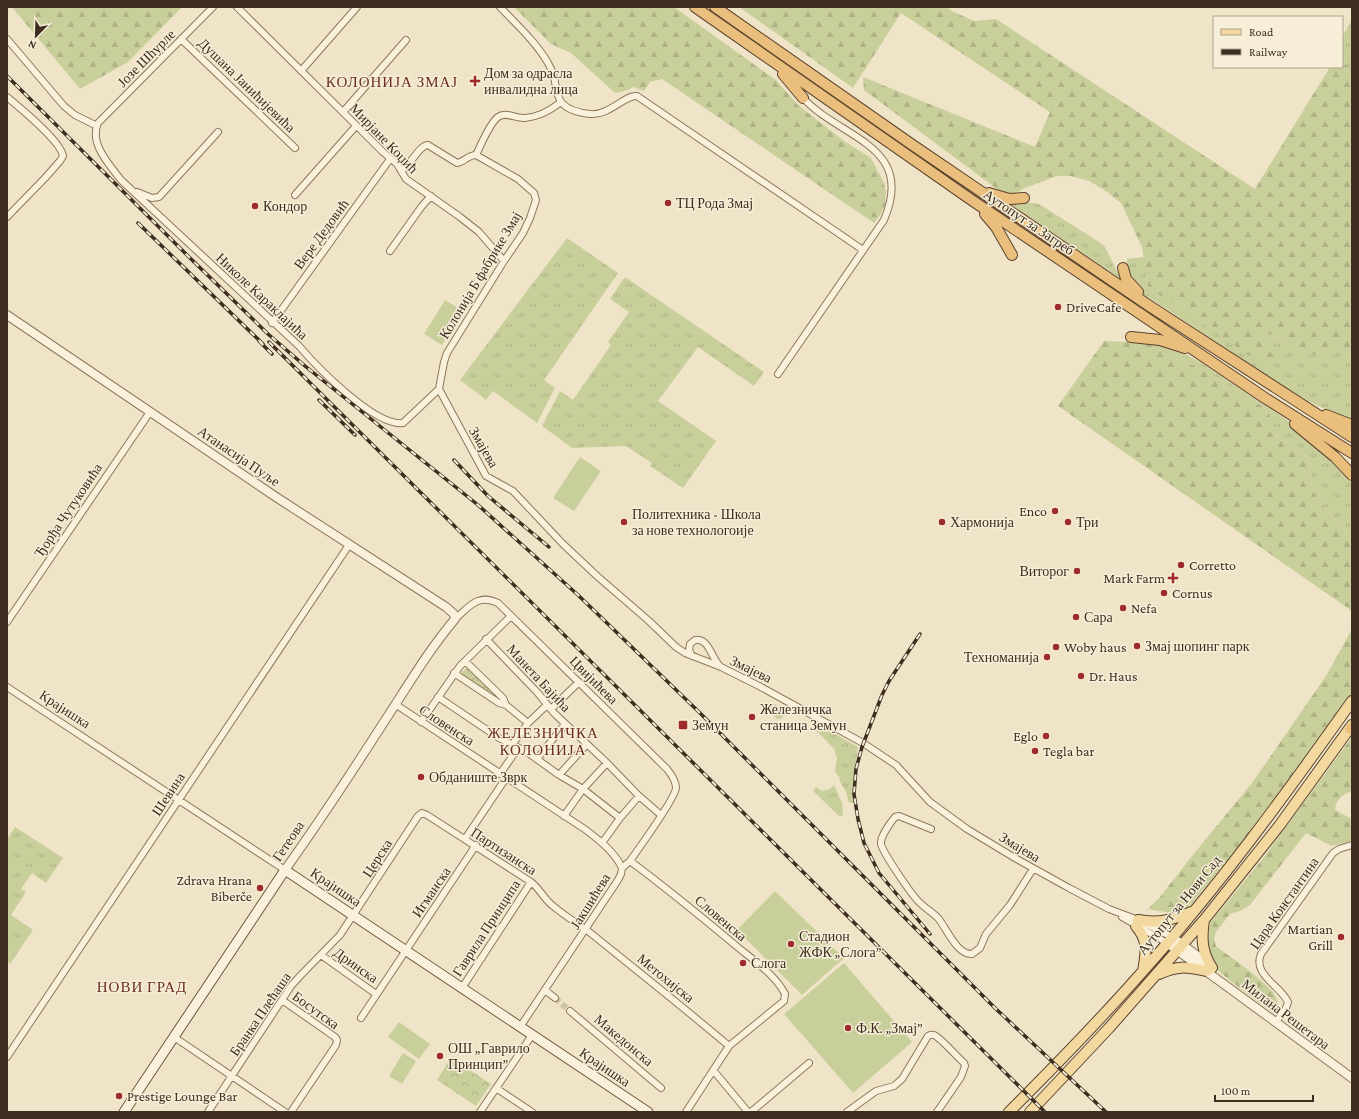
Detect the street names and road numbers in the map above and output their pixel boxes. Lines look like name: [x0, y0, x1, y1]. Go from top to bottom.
street label: Јозе Шћурле: [114, 26, 178, 90]
street label: Душана Јанићијевића: [195, 35, 299, 136]
street label: Мирјане Коџић: [347, 100, 421, 176]
street label: Аутопут за Загреб: [980, 186, 1078, 258]
street label: Вере Дедовић: [290, 196, 352, 272]
street label: Колонија Б фабрике Змај: [436, 208, 524, 342]
street label: Николе Караклајића: [213, 249, 312, 343]
street label: Атанасија Пуље: [195, 423, 283, 489]
street label: Змајева: [466, 424, 503, 471]
street label: Ђорђа Чутуковића: [31, 459, 106, 560]
street label: Манета Бајића: [504, 641, 575, 716]
street label: Змајева: [727, 652, 775, 686]
street label: Цвијићева: [567, 653, 622, 708]
street label: Крајишка: [37, 687, 94, 732]
street label: Словенска: [416, 701, 478, 749]
street label: Шевина: [148, 769, 188, 819]
street label: Гетеова: [269, 817, 308, 864]
street label: Партизанска: [468, 824, 540, 879]
street label: Змајева: [997, 829, 1044, 866]
street label: Церска: [359, 835, 396, 880]
street label: Аутопут за Нови Сад: [1134, 852, 1224, 958]
street label: Цара Константина: [1246, 853, 1322, 952]
street label: Игманска: [408, 863, 454, 920]
street label: Крајишка: [308, 864, 365, 910]
street label: Јакшићева: [567, 870, 614, 932]
street label: Гаврила Принципа: [449, 876, 524, 979]
street label: Словенска: [692, 892, 751, 945]
street label: Дринска: [331, 944, 382, 986]
street label: Метохијска: [634, 950, 698, 1006]
street label: Бранка Плећаша: [226, 968, 294, 1059]
street label: Милана Решетара: [1239, 976, 1334, 1053]
street label: Босутска: [290, 988, 343, 1033]
street label: Македонска: [591, 1011, 657, 1070]
street label: Крајишка: [577, 1044, 634, 1090]

